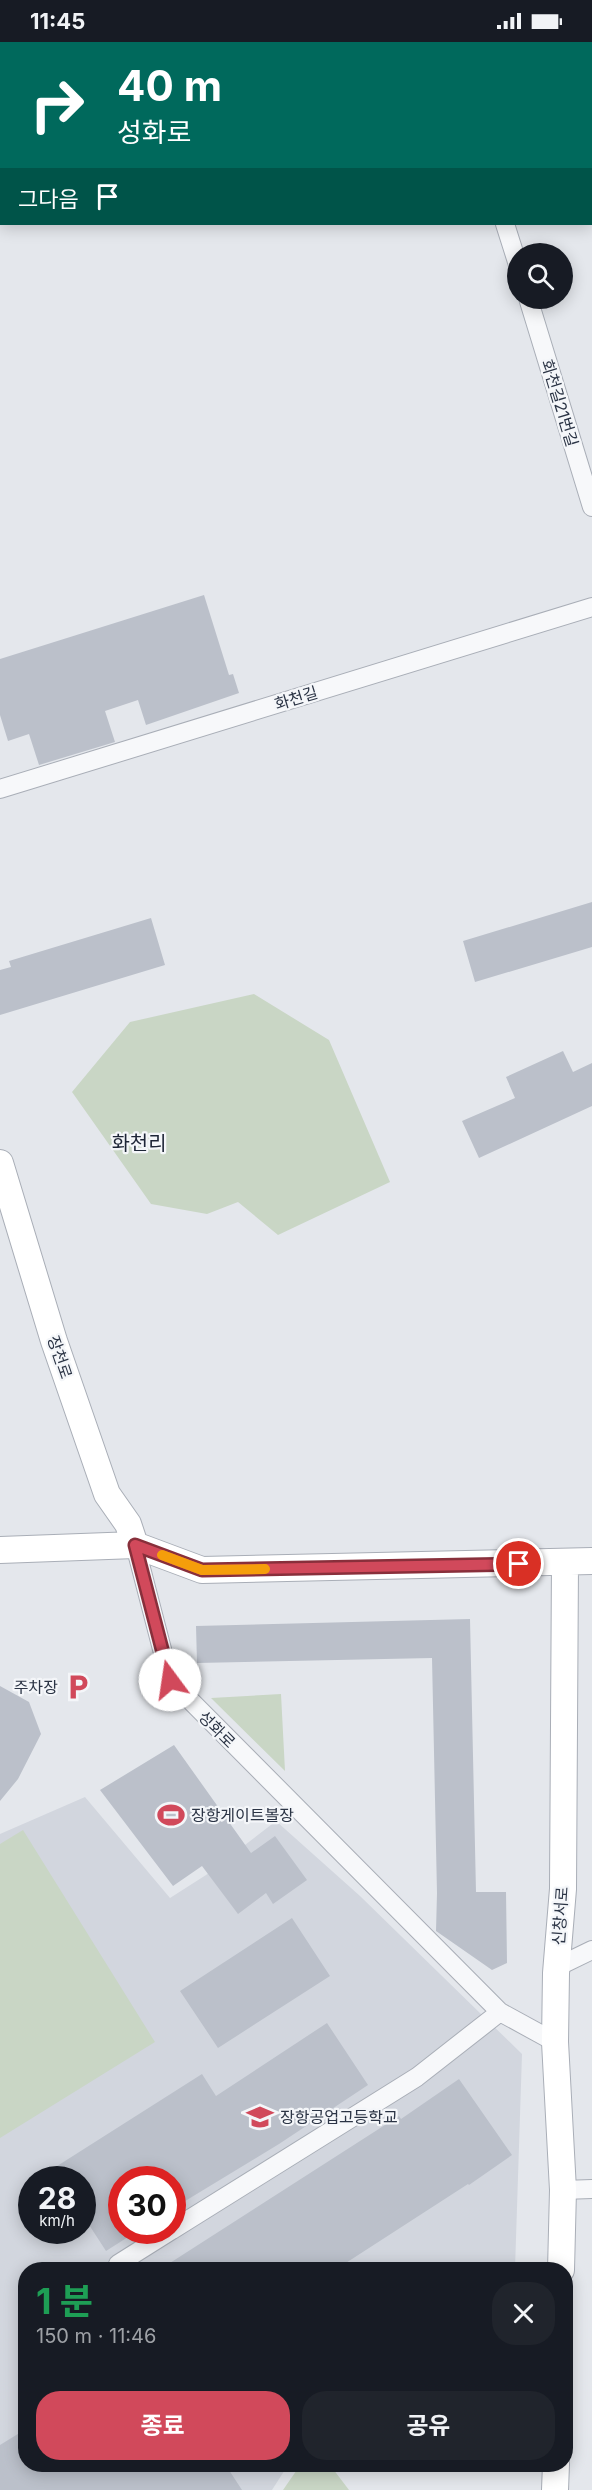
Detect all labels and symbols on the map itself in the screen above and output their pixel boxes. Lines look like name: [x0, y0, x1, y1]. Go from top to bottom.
street label: 화천길21번길: [537, 357, 583, 449]
street label: 화천길: [272, 682, 320, 714]
district label: 화천리: [111, 1131, 167, 1155]
street label: 장천로: [43, 1333, 77, 1381]
pin: [493, 1538, 544, 1589]
position arrow: [138, 1648, 202, 1712]
parking icon: 주차장: [63, 1672, 93, 1702]
place label: 주차장: [14, 1677, 58, 1697]
street label: 성화로: [194, 1706, 240, 1752]
sports icon: 장항게이트볼장: [156, 1800, 186, 1830]
place label: 장항게이트볼장: [191, 1805, 294, 1825]
street label: 신창서로: [548, 1886, 572, 1946]
school or university icon: 장항공업고등학교: [245, 2102, 275, 2132]
place label: 장항공업고등학교: [280, 2107, 398, 2127]
speed limit sign: 30: [108, 2166, 186, 2244]

